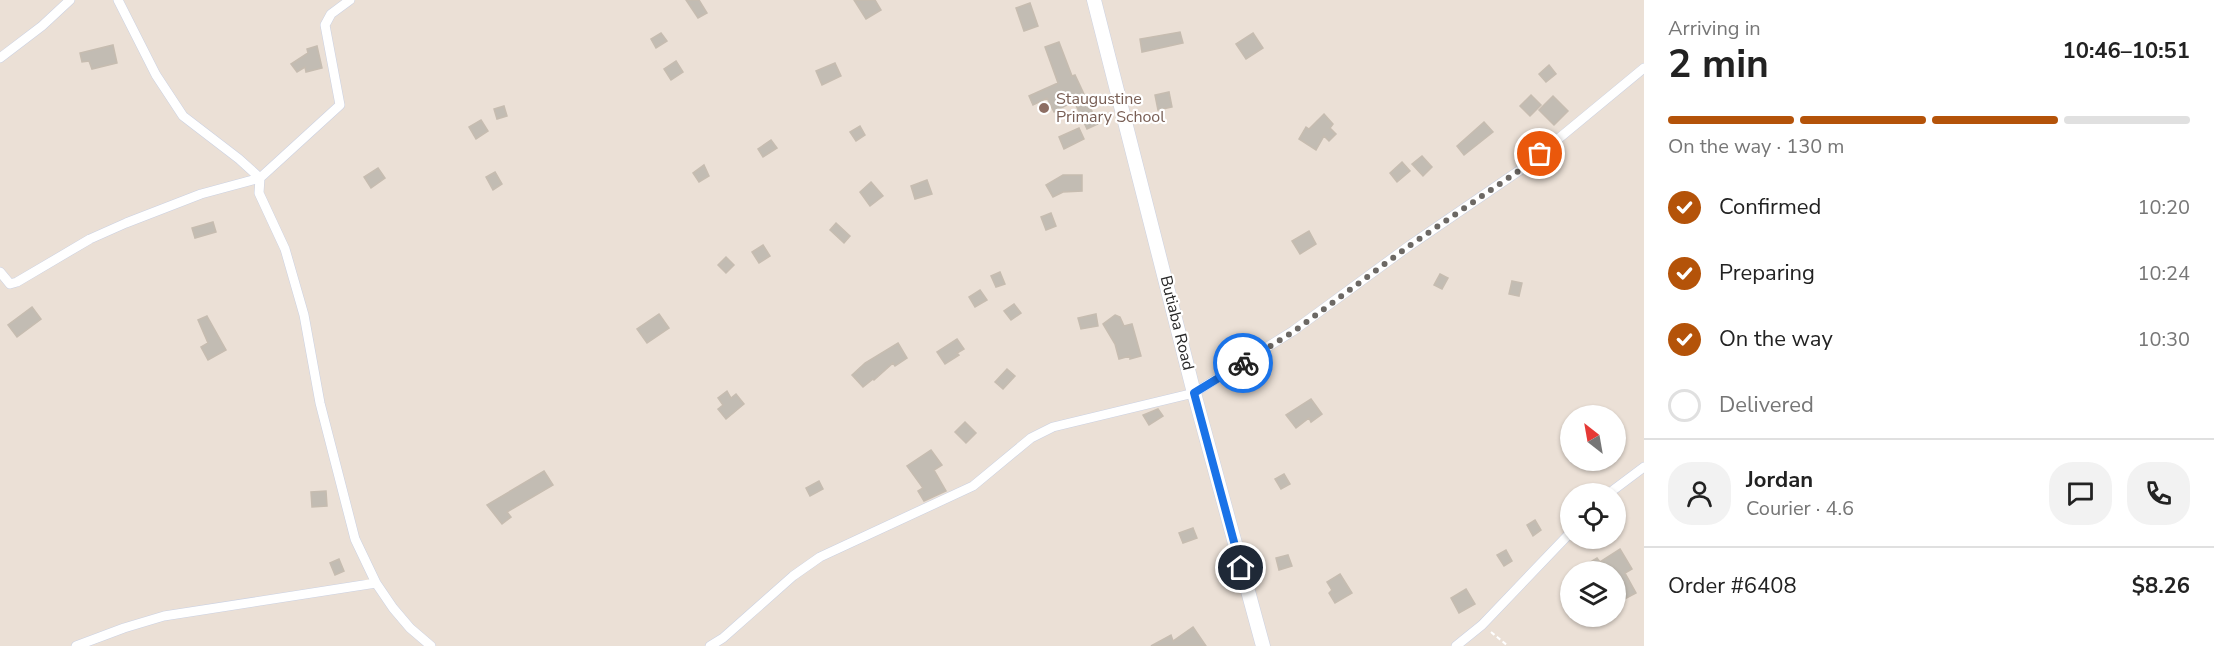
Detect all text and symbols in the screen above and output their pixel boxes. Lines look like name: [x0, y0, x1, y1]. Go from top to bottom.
text: Arriving in: [1668, 15, 1761, 42]
text: 10:46–10:51: [2062, 36, 2190, 66]
text: 2 min: [1668, 38, 1769, 91]
place label: Staugustine Primary School: [1056, 88, 1165, 128]
marker: Staugustine Primary School: [1037, 101, 1051, 115]
pin: [1514, 128, 1565, 179]
text: On the way · 130 m: [1668, 133, 1844, 160]
icon: bag: [1523, 137, 1556, 170]
icon: check: [1668, 191, 1701, 224]
text: Confirmed: [1719, 192, 1821, 222]
text: 10:20: [2137, 194, 2190, 221]
icon: check: [1668, 257, 1701, 290]
text: Preparing: [1719, 258, 1815, 288]
text: 10:24: [2137, 260, 2190, 287]
street label: Butiaba Road: [1155, 273, 1199, 373]
icon: check: [1668, 323, 1701, 356]
text: On the way: [1719, 324, 1833, 354]
text: 10:30: [2137, 326, 2190, 353]
courier: [1213, 333, 1273, 393]
icon: bike: [1227, 347, 1260, 380]
text: Delivered: [1719, 390, 1814, 420]
north arrow: [1560, 405, 1626, 471]
map controls: [1560, 405, 1626, 627]
button: person: [1668, 462, 1731, 525]
button: chat: [2049, 462, 2112, 525]
button: phone: [2127, 462, 2190, 525]
text: Jordan: [1746, 465, 1813, 495]
button: locate: [1560, 483, 1626, 549]
text: Courier · 4.6: [1746, 495, 1854, 522]
pin: [1215, 542, 1266, 593]
icon: home: [1224, 551, 1257, 584]
button: layers: [1560, 561, 1626, 627]
text: Order #6408: [1668, 571, 1797, 601]
text: $8.26: [2132, 571, 2190, 601]

